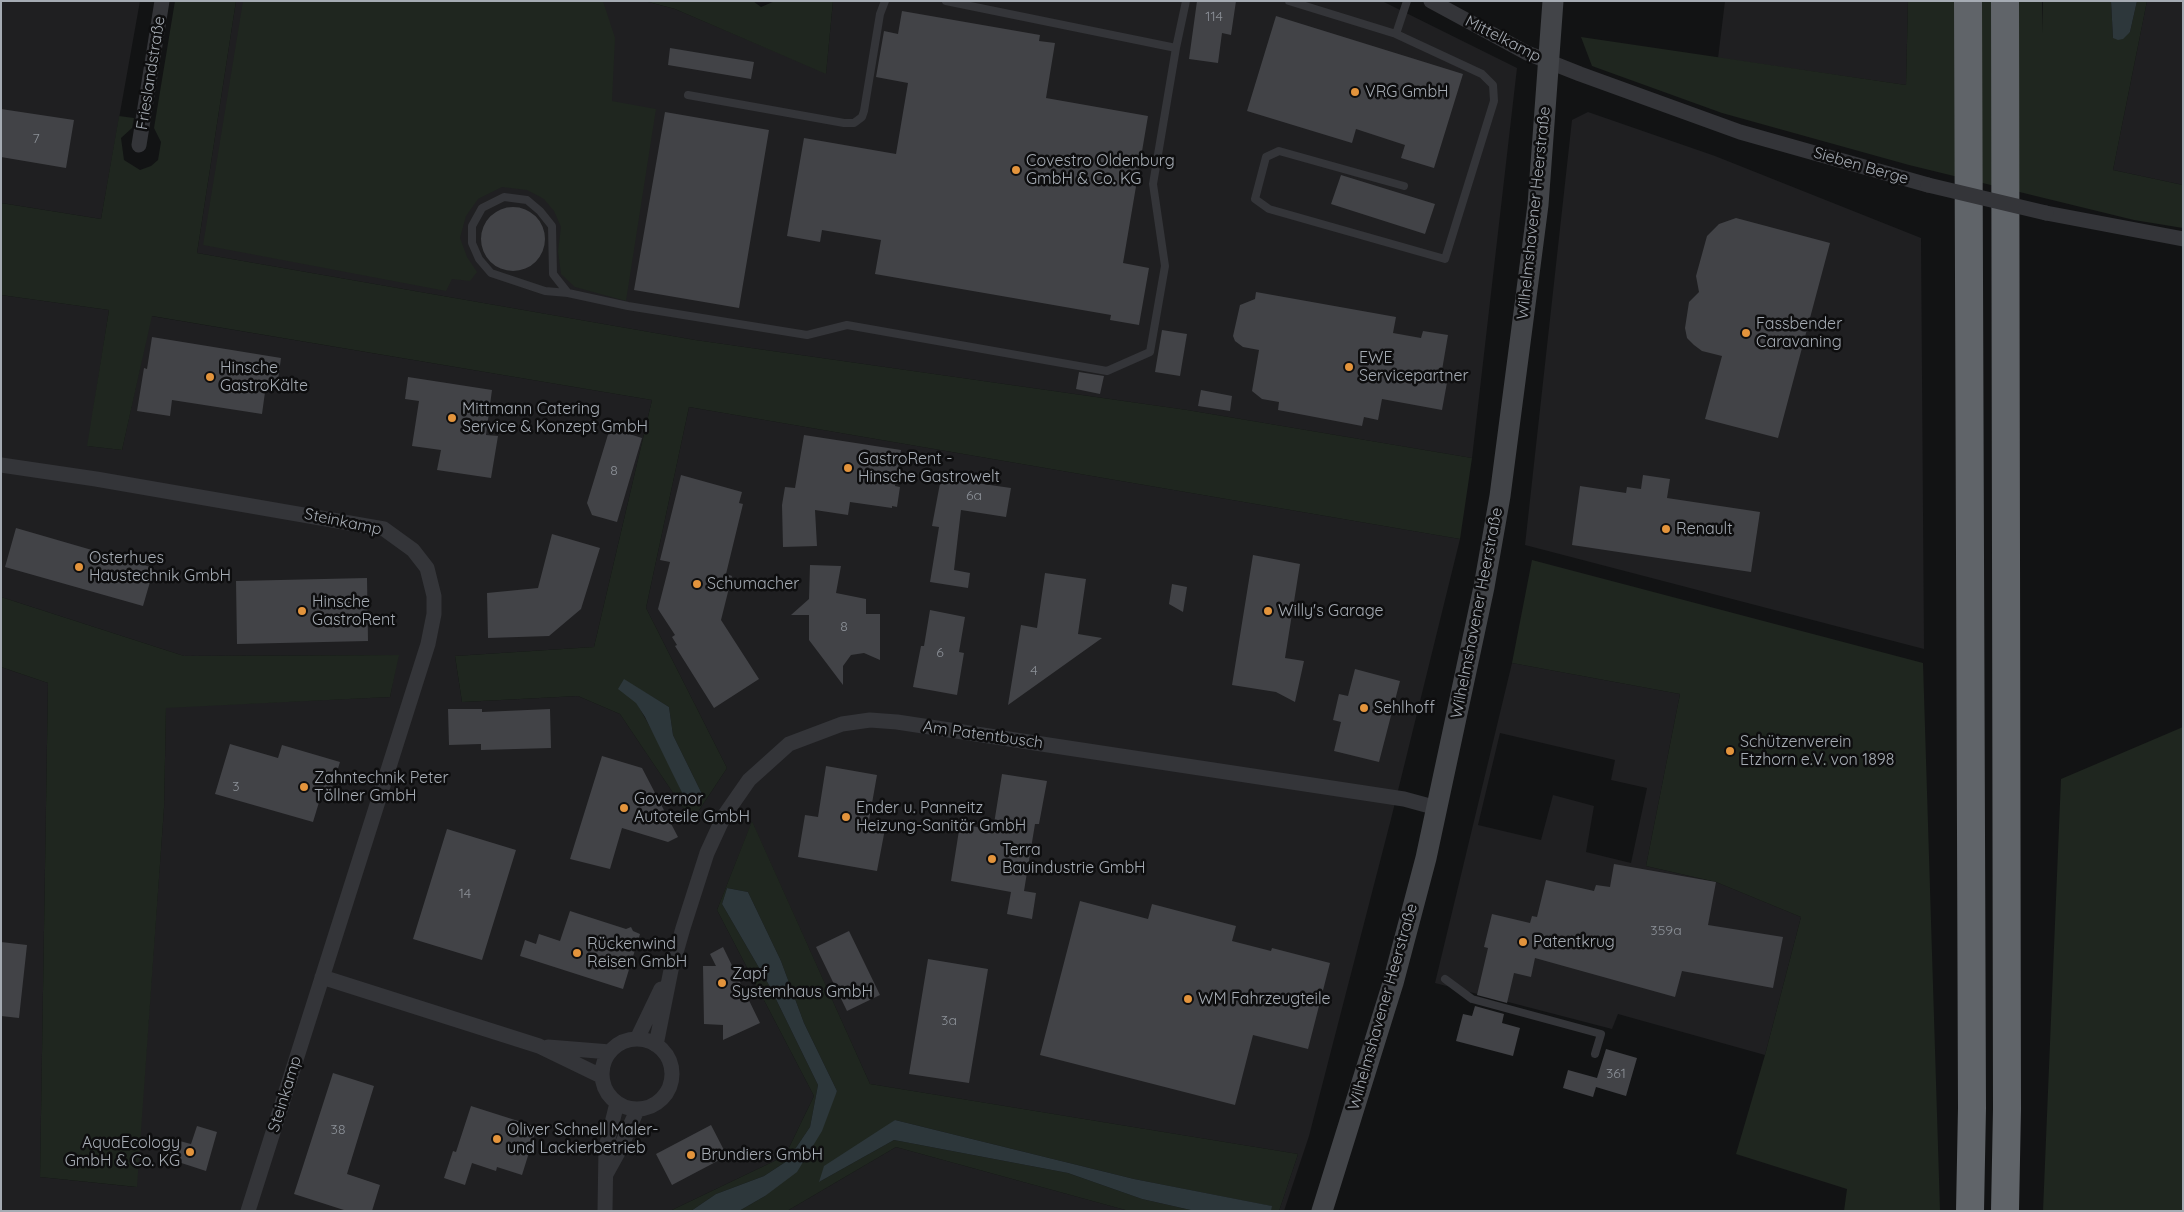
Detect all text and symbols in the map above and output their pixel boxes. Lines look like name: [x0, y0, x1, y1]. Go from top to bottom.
house number: 114: [1205, 9, 1223, 25]
street label: Mittelkamp: [1462, 12, 1544, 66]
street label: Frieslandstraße: [133, 15, 169, 131]
place label: VRG GmbH: [1365, 82, 1449, 102]
marker: VRG GmbH: [1349, 86, 1361, 98]
street label: Wilhelmshavener Heerstraße: [1513, 105, 1555, 321]
house number: 7: [32, 131, 40, 147]
street label: Sieben Berge: [1811, 143, 1911, 189]
place label: Covestro Oldenburg GmbH & Co. KG: [1026, 151, 1175, 189]
marker: Covestro Oldenburg GmbH & Co. KG: [1010, 164, 1022, 176]
place label: Fassbender Caravaning: [1756, 314, 1842, 352]
marker: Fassbender Caravaning: [1740, 327, 1752, 339]
place label: EWE Servicepartner: [1359, 348, 1469, 386]
place label: Hinsche GastroKälte: [220, 358, 308, 396]
marker: EWE Servicepartner: [1343, 361, 1355, 373]
marker: Hinsche GastroKälte: [204, 371, 216, 383]
place label: Mittmann Catering Service & Konzept GmbH: [462, 399, 648, 437]
marker: Mittmann Catering Service & Konzept GmbH: [446, 412, 458, 424]
place label: GastroRent - Hinsche Gastrowelt: [858, 449, 1000, 487]
marker: GastroRent - Hinsche Gastrowelt: [842, 462, 854, 474]
house number: 8: [610, 463, 618, 479]
house number: 6a: [966, 488, 982, 504]
street label: Steinkamp: [303, 504, 383, 540]
street label: Wilhelmshavener Heerstraße: [1447, 506, 1507, 720]
place label: Renault: [1676, 519, 1733, 539]
marker: Renault: [1660, 523, 1672, 535]
place label: Osterhues Haustechnik GmbH: [89, 548, 231, 586]
marker: Osterhues Haustechnik GmbH: [73, 561, 85, 573]
place label: Schumacher: [707, 574, 799, 594]
marker: Schumacher: [691, 578, 703, 590]
place label: Hinsche GastroRent: [312, 592, 396, 630]
place label: Willy's Garage: [1278, 601, 1383, 621]
marker: Hinsche GastroRent: [296, 605, 308, 617]
marker: Willy's Garage: [1262, 605, 1274, 617]
house number: 8: [840, 619, 848, 635]
house number: 6: [936, 645, 944, 661]
house number: 4: [1030, 663, 1038, 679]
place label: Sehlhoff: [1374, 698, 1435, 718]
marker: Sehlhoff: [1358, 702, 1370, 714]
street label: Am Patentbusch: [922, 717, 1044, 753]
place label: Schützenverein Etzhorn e.V. von 1898: [1740, 732, 1894, 770]
marker: Schützenverein Etzhorn e.V. von 1898: [1724, 745, 1736, 757]
place label: Zahntechnik Peter Töllner GmbH: [314, 768, 449, 806]
house number: 3: [232, 779, 240, 795]
marker: Zahntechnik Peter Töllner GmbH: [298, 781, 310, 793]
place label: Governor Autoteile GmbH: [634, 789, 750, 827]
place label: Ender u. Panneitz Heizung-Sanitär GmbH: [856, 798, 1026, 836]
marker: Governor Autoteile GmbH: [618, 802, 630, 814]
marker: Ender u. Panneitz Heizung-Sanitär GmbH: [840, 811, 852, 823]
place label: Terra Bauindustrie GmbH: [1002, 840, 1146, 878]
marker: Terra Bauindustrie GmbH: [986, 853, 998, 865]
house number: 14: [459, 886, 471, 902]
street label: Wilhelmshavener Heerstraße: [1344, 901, 1422, 1113]
house number: 359a: [1650, 923, 1682, 939]
place label: Patentkrug: [1533, 932, 1615, 952]
place label: Rückenwind Reisen GmbH: [587, 934, 687, 972]
marker: Patentkrug: [1517, 936, 1529, 948]
marker: Rückenwind Reisen GmbH: [571, 947, 583, 959]
place label: Zapf Systemhaus GmbH: [732, 964, 873, 1002]
marker: Zapf Systemhaus GmbH: [716, 977, 728, 989]
place label: WM Fahrzeugteile: [1198, 989, 1331, 1009]
marker: WM Fahrzeugteile: [1182, 993, 1194, 1005]
house number: 3a: [941, 1013, 957, 1029]
street label: Steinkamp: [264, 1054, 306, 1134]
house number: 361: [1606, 1066, 1626, 1082]
place label: Oliver Schnell Maler- und Lackierbetrieb: [507, 1120, 659, 1158]
house number: 38: [331, 1122, 345, 1138]
place label: AquaEcology GmbH & Co. KG: [65, 1133, 180, 1171]
marker: Oliver Schnell Maler- und Lackierbetrieb: [491, 1133, 503, 1145]
place label: Brundiers GmbH: [701, 1145, 823, 1165]
marker: AquaEcology GmbH & Co. KG: [184, 1146, 196, 1158]
marker: Brundiers GmbH: [685, 1149, 697, 1161]

